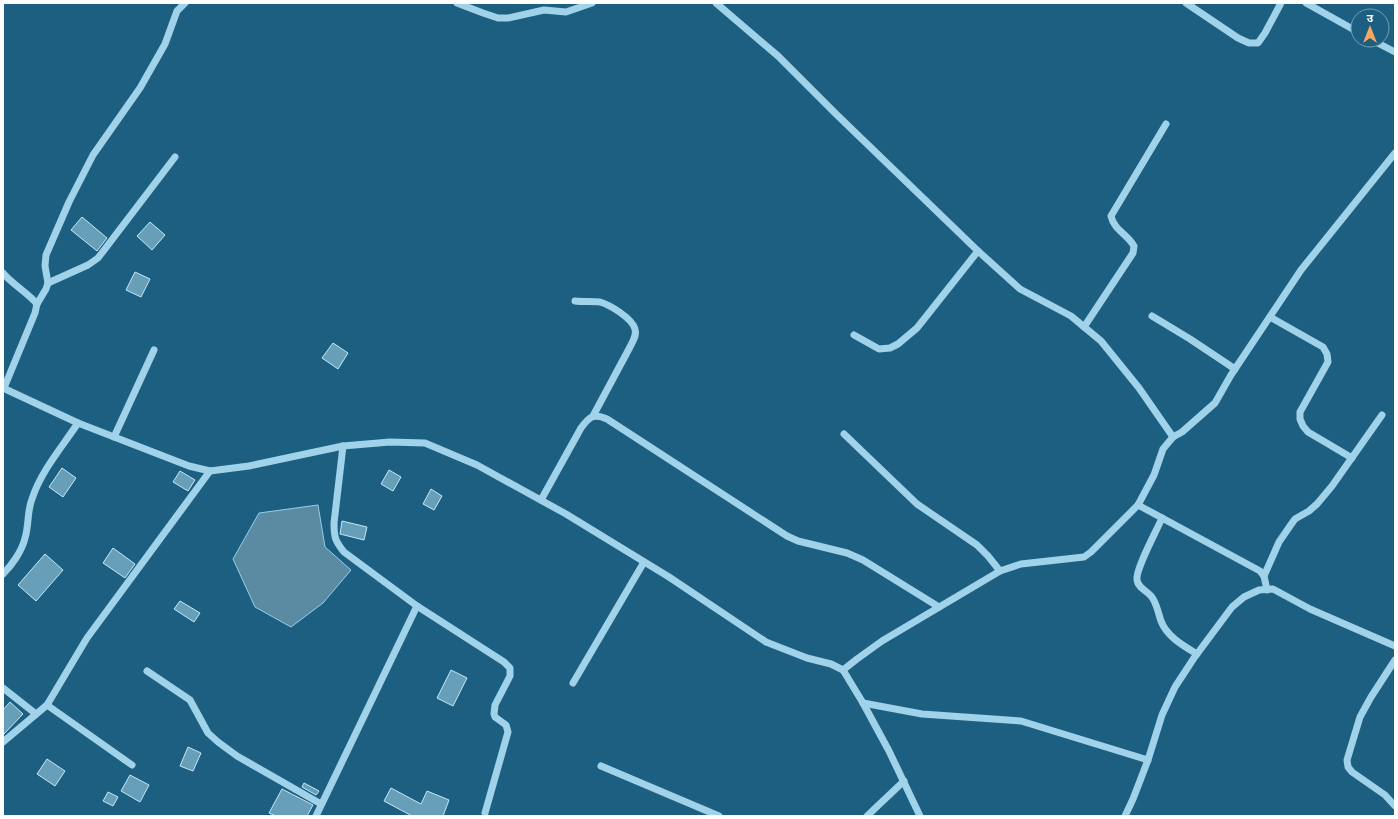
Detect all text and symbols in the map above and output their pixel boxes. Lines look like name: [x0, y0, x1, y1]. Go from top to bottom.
north arrow: [1350, 8, 1390, 48]
text: उ: [1367, 12, 1374, 24]

